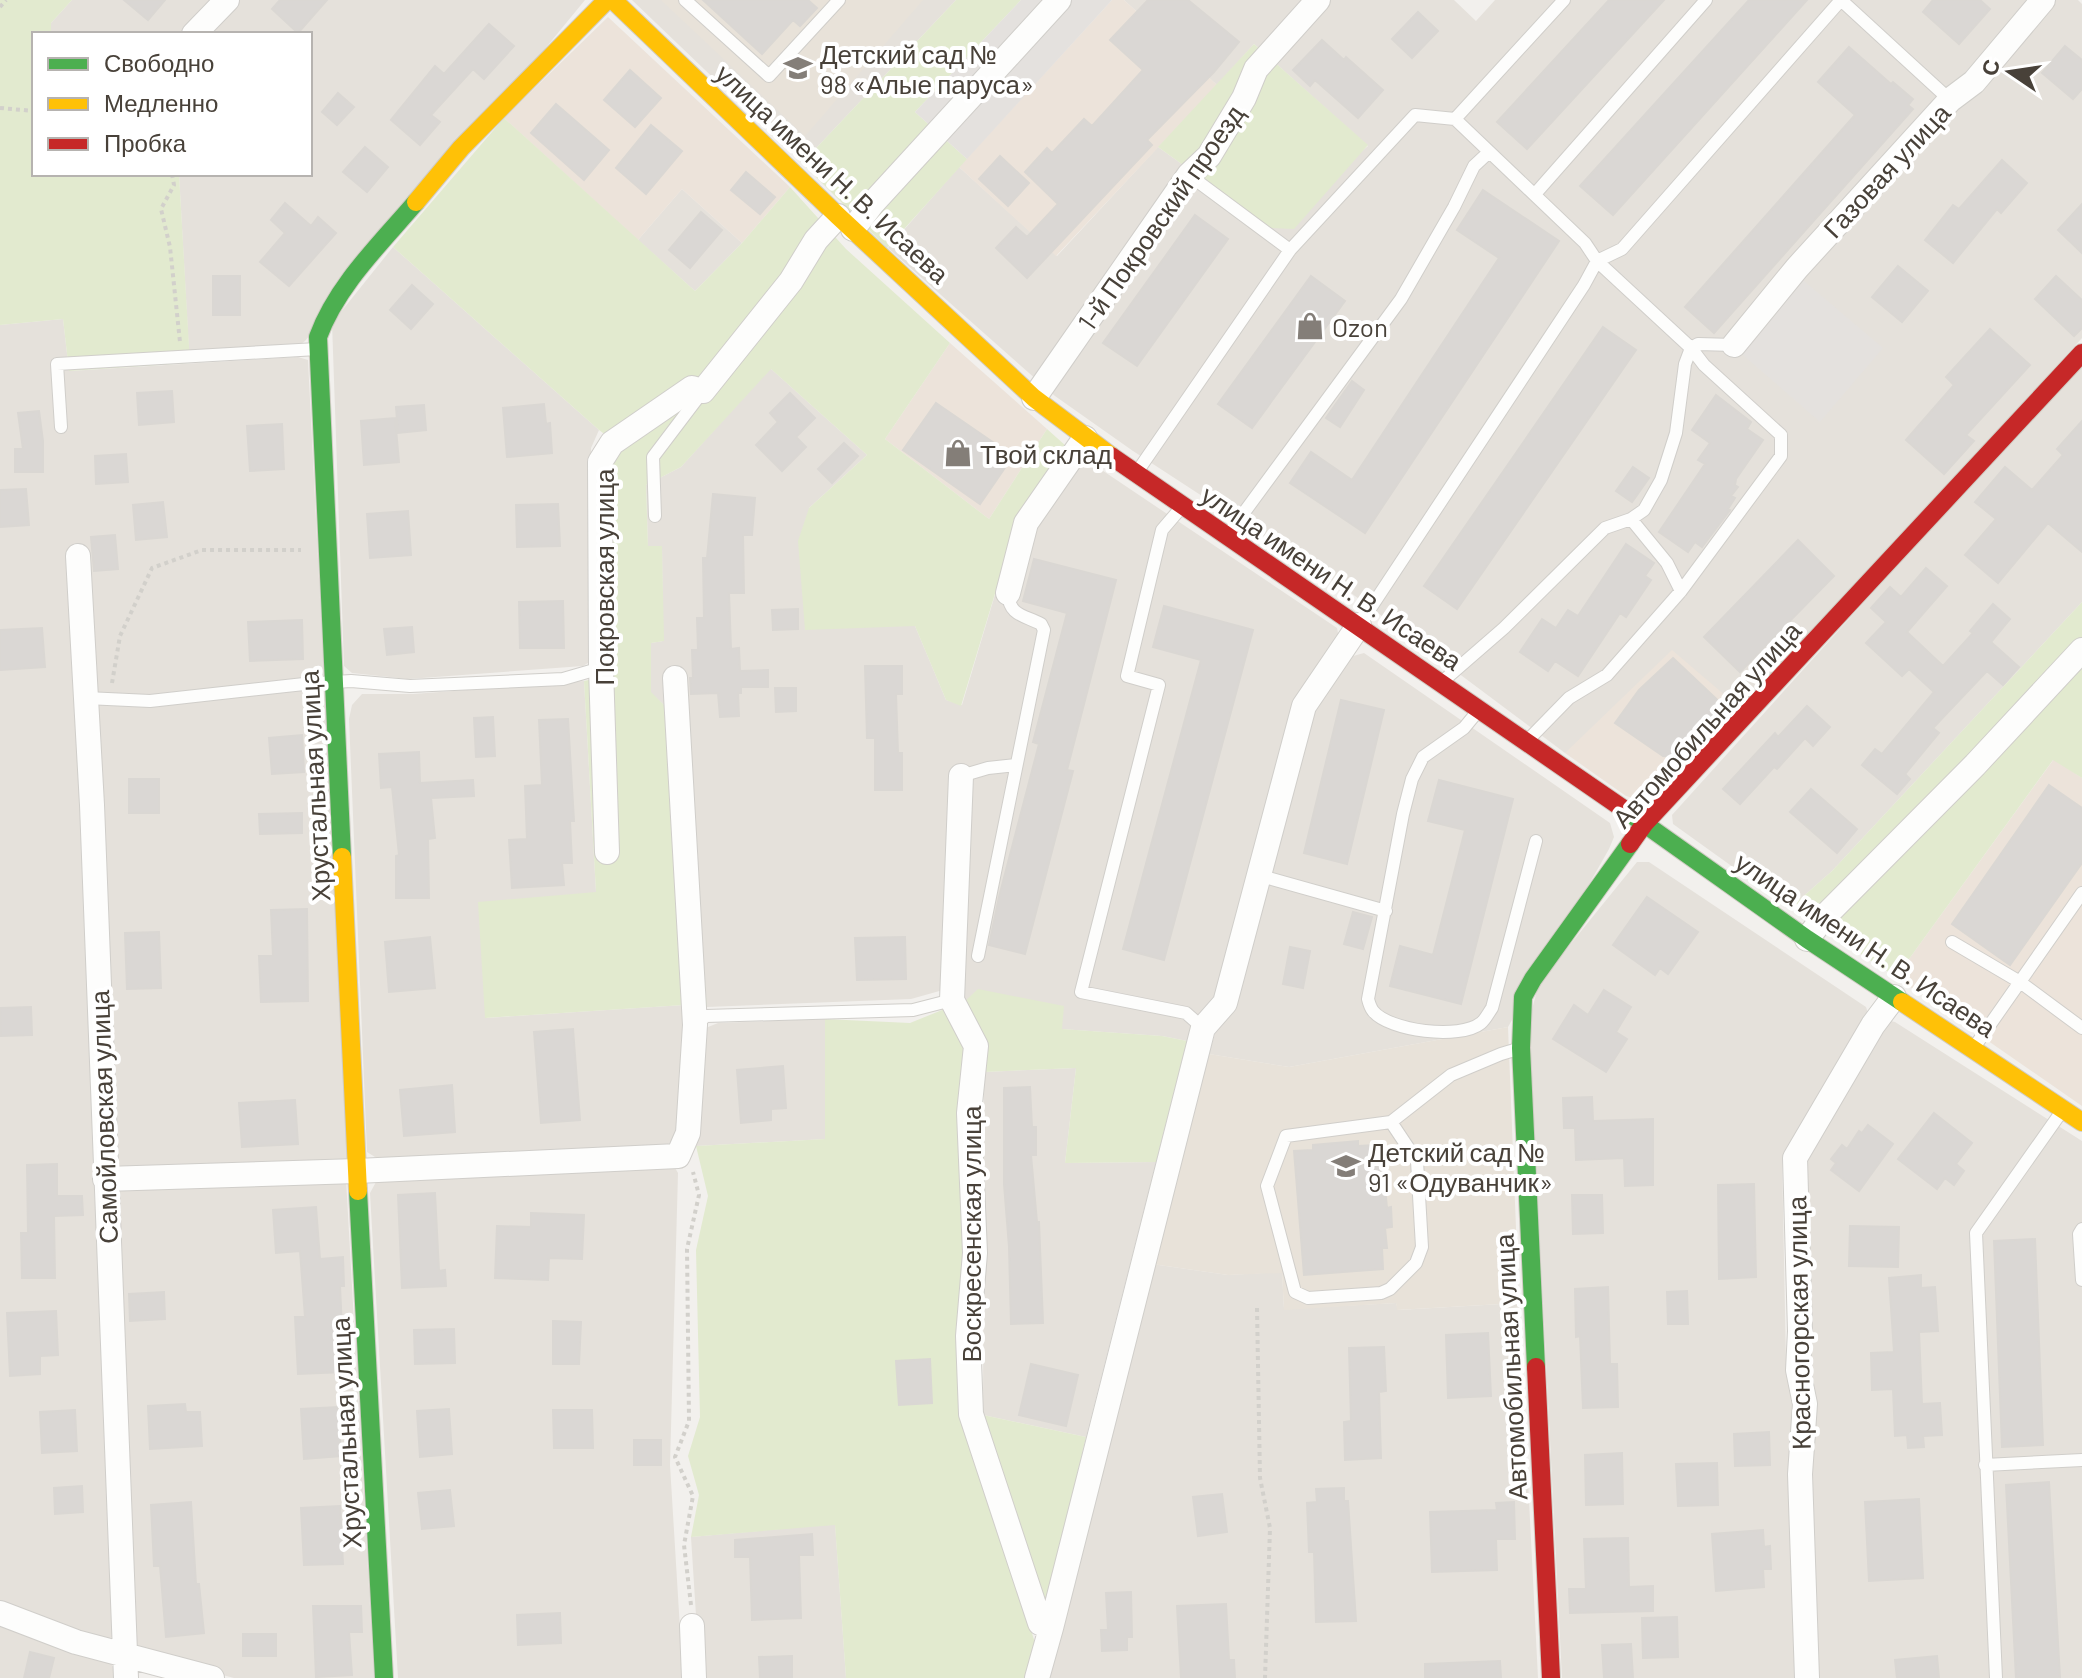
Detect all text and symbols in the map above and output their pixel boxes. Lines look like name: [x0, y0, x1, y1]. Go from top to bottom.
legend: [32, 32, 312, 176]
north arrow: [1970, 32, 2050, 112]
place label: Детский сад № 98 «Алые паруса»: [820, 38, 1034, 99]
text: Свободно: [104, 48, 214, 77]
school or university icon: Детский сад № 98 «Алые паруса»: [783, 53, 813, 83]
street label: улица имени Н. В. Исаева: [710, 57, 956, 289]
text: С: [1975, 57, 2004, 78]
text: Медленно: [104, 88, 218, 117]
street label: Газовая улица: [1816, 96, 1956, 243]
street label: 1-й Покровский проезд: [1070, 98, 1250, 336]
text: Пробка: [104, 128, 187, 157]
shop icon: Ozon: [1295, 311, 1325, 341]
place label: Ozon: [1332, 311, 1388, 342]
shop icon: Твой склад: [943, 438, 973, 468]
place label: Твой склад: [980, 438, 1112, 469]
street label: Покровская улица: [588, 468, 619, 686]
street label: улица имени Н. В. Исаева: [1196, 478, 1468, 676]
street label: Автомобильная улица: [1605, 614, 1807, 833]
street label: Хрустальная улица: [292, 669, 336, 902]
street label: улица имени Н. В. Исаева: [1730, 845, 2002, 1043]
street label: Самойловская улица: [83, 989, 123, 1244]
street label: Воскресенская улица: [955, 1105, 986, 1363]
place label: Детский сад № 91 «Одуванчик»: [1368, 1136, 1553, 1197]
school or university icon: Детский сад № 91 «Одуванчик»: [1331, 1151, 1361, 1181]
street label: Красногорская улица: [1780, 1195, 1816, 1450]
street label: Автомобильная улица: [1488, 1232, 1532, 1501]
street label: Хрустальная улица: [323, 1316, 367, 1549]

